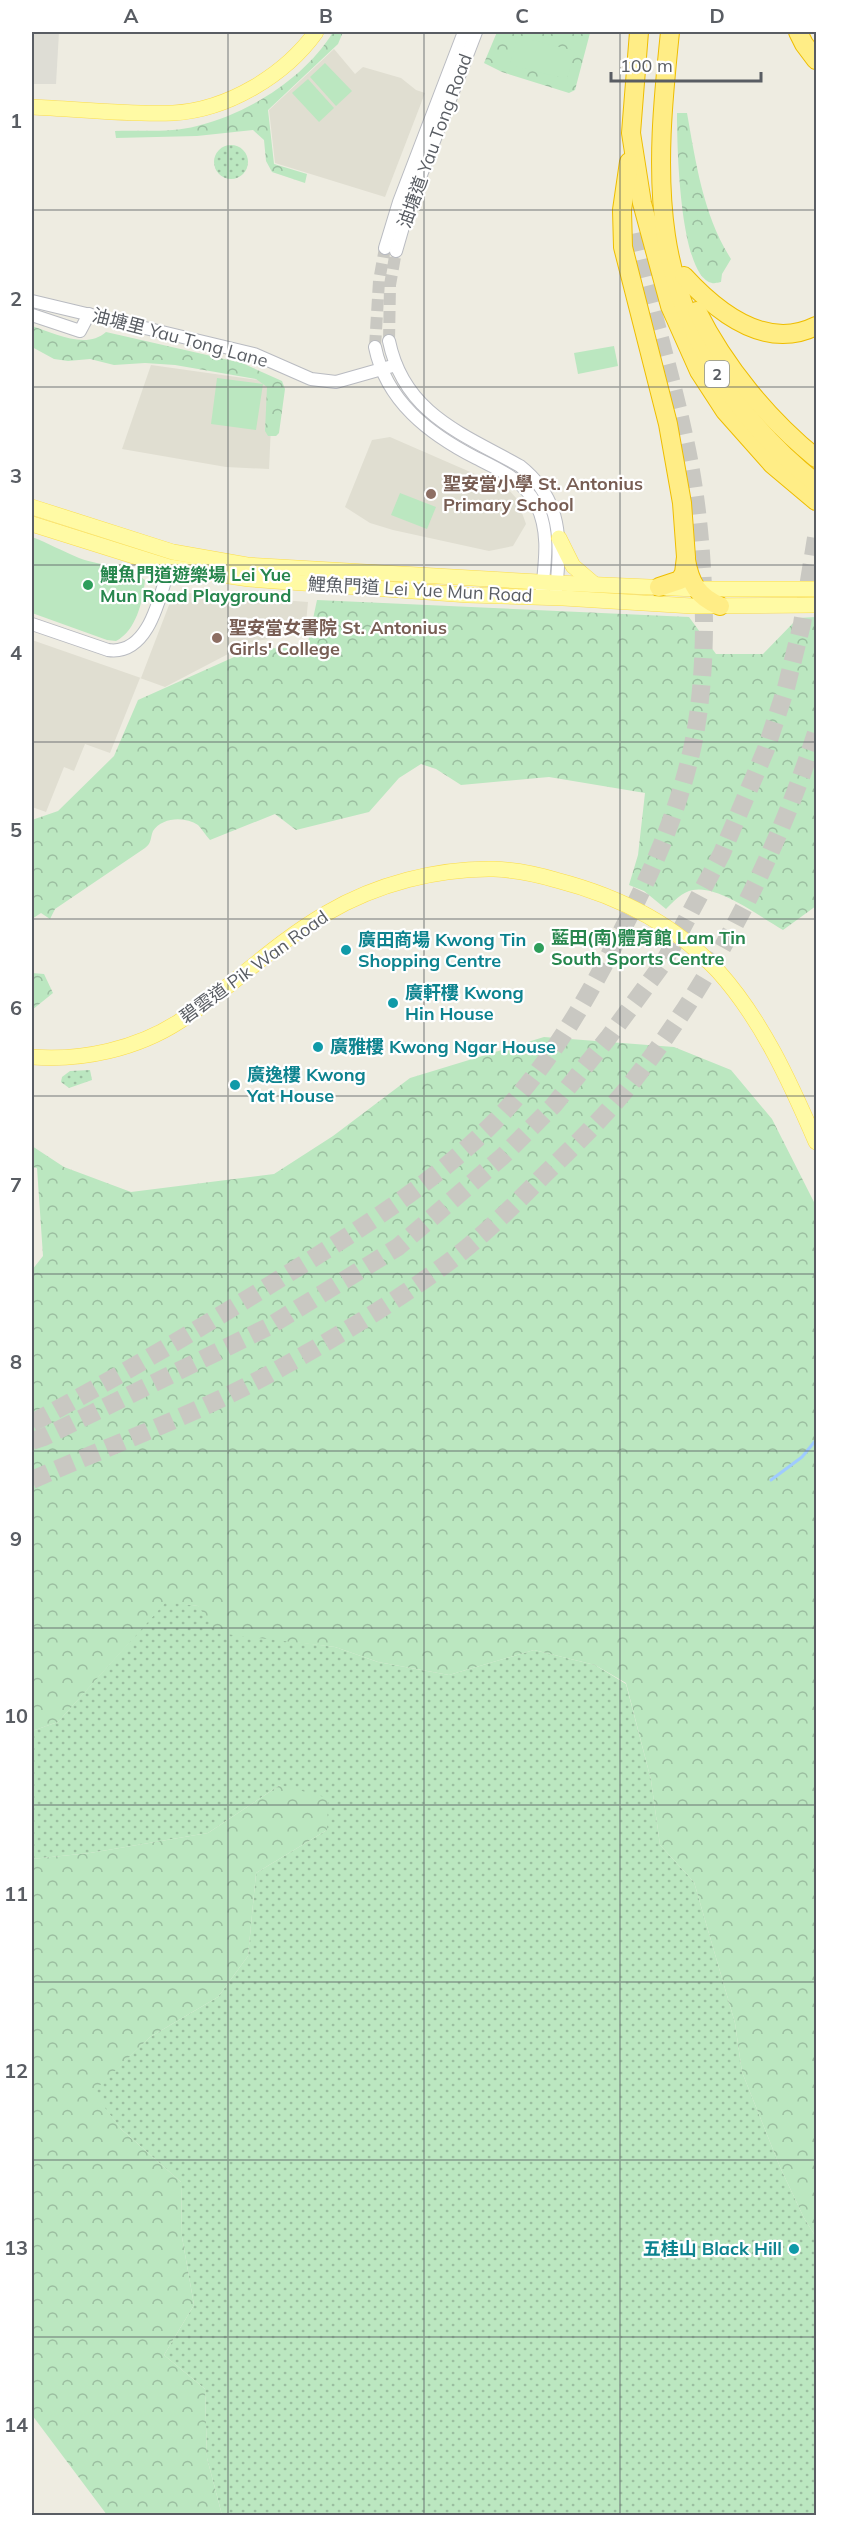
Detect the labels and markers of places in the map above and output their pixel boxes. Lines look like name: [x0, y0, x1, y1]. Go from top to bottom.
place label: 聖安當小學 St. Antonius Primary School: [443, 472, 643, 516]
marker: 聖安當小學 St. Antonius Primary School: [424, 487, 438, 501]
place label: 鯉魚門道遊樂場 Lei Yue Mun Road Playground: [100, 563, 291, 607]
marker: 鯉魚門道遊樂場 Lei Yue Mun Road Playground: [81, 578, 95, 592]
place label: 聖安當女書院 St. Antonius Girls' College: [229, 616, 447, 660]
marker: 聖安當女書院 St. Antonius Girls' College: [210, 631, 224, 645]
place label: 藍田(南)體育館 Lam Tin South Sports Centre: [551, 926, 746, 970]
place label: 廣田商場 Kwong Tin Shopping Centre: [358, 928, 526, 972]
marker: 藍田(南)體育館 Lam Tin South Sports Centre: [532, 941, 546, 955]
marker: 廣田商場 Kwong Tin Shopping Centre: [339, 943, 353, 957]
place label: 廣軒樓 Kwong Hin House: [405, 981, 524, 1025]
marker: 廣軒樓 Kwong Hin House: [386, 996, 400, 1010]
place label: 廣雅樓 Kwong Ngar House: [330, 1035, 556, 1058]
marker: 廣雅樓 Kwong Ngar House: [311, 1040, 325, 1054]
place label: 廣逸樓 Kwong Yat House: [246, 1063, 366, 1107]
marker: 廣逸樓 Kwong Yat House: [228, 1078, 242, 1092]
place label: 五桂山 Black Hill: [643, 2237, 782, 2260]
marker: 五桂山 Black Hill: [787, 2242, 801, 2256]

